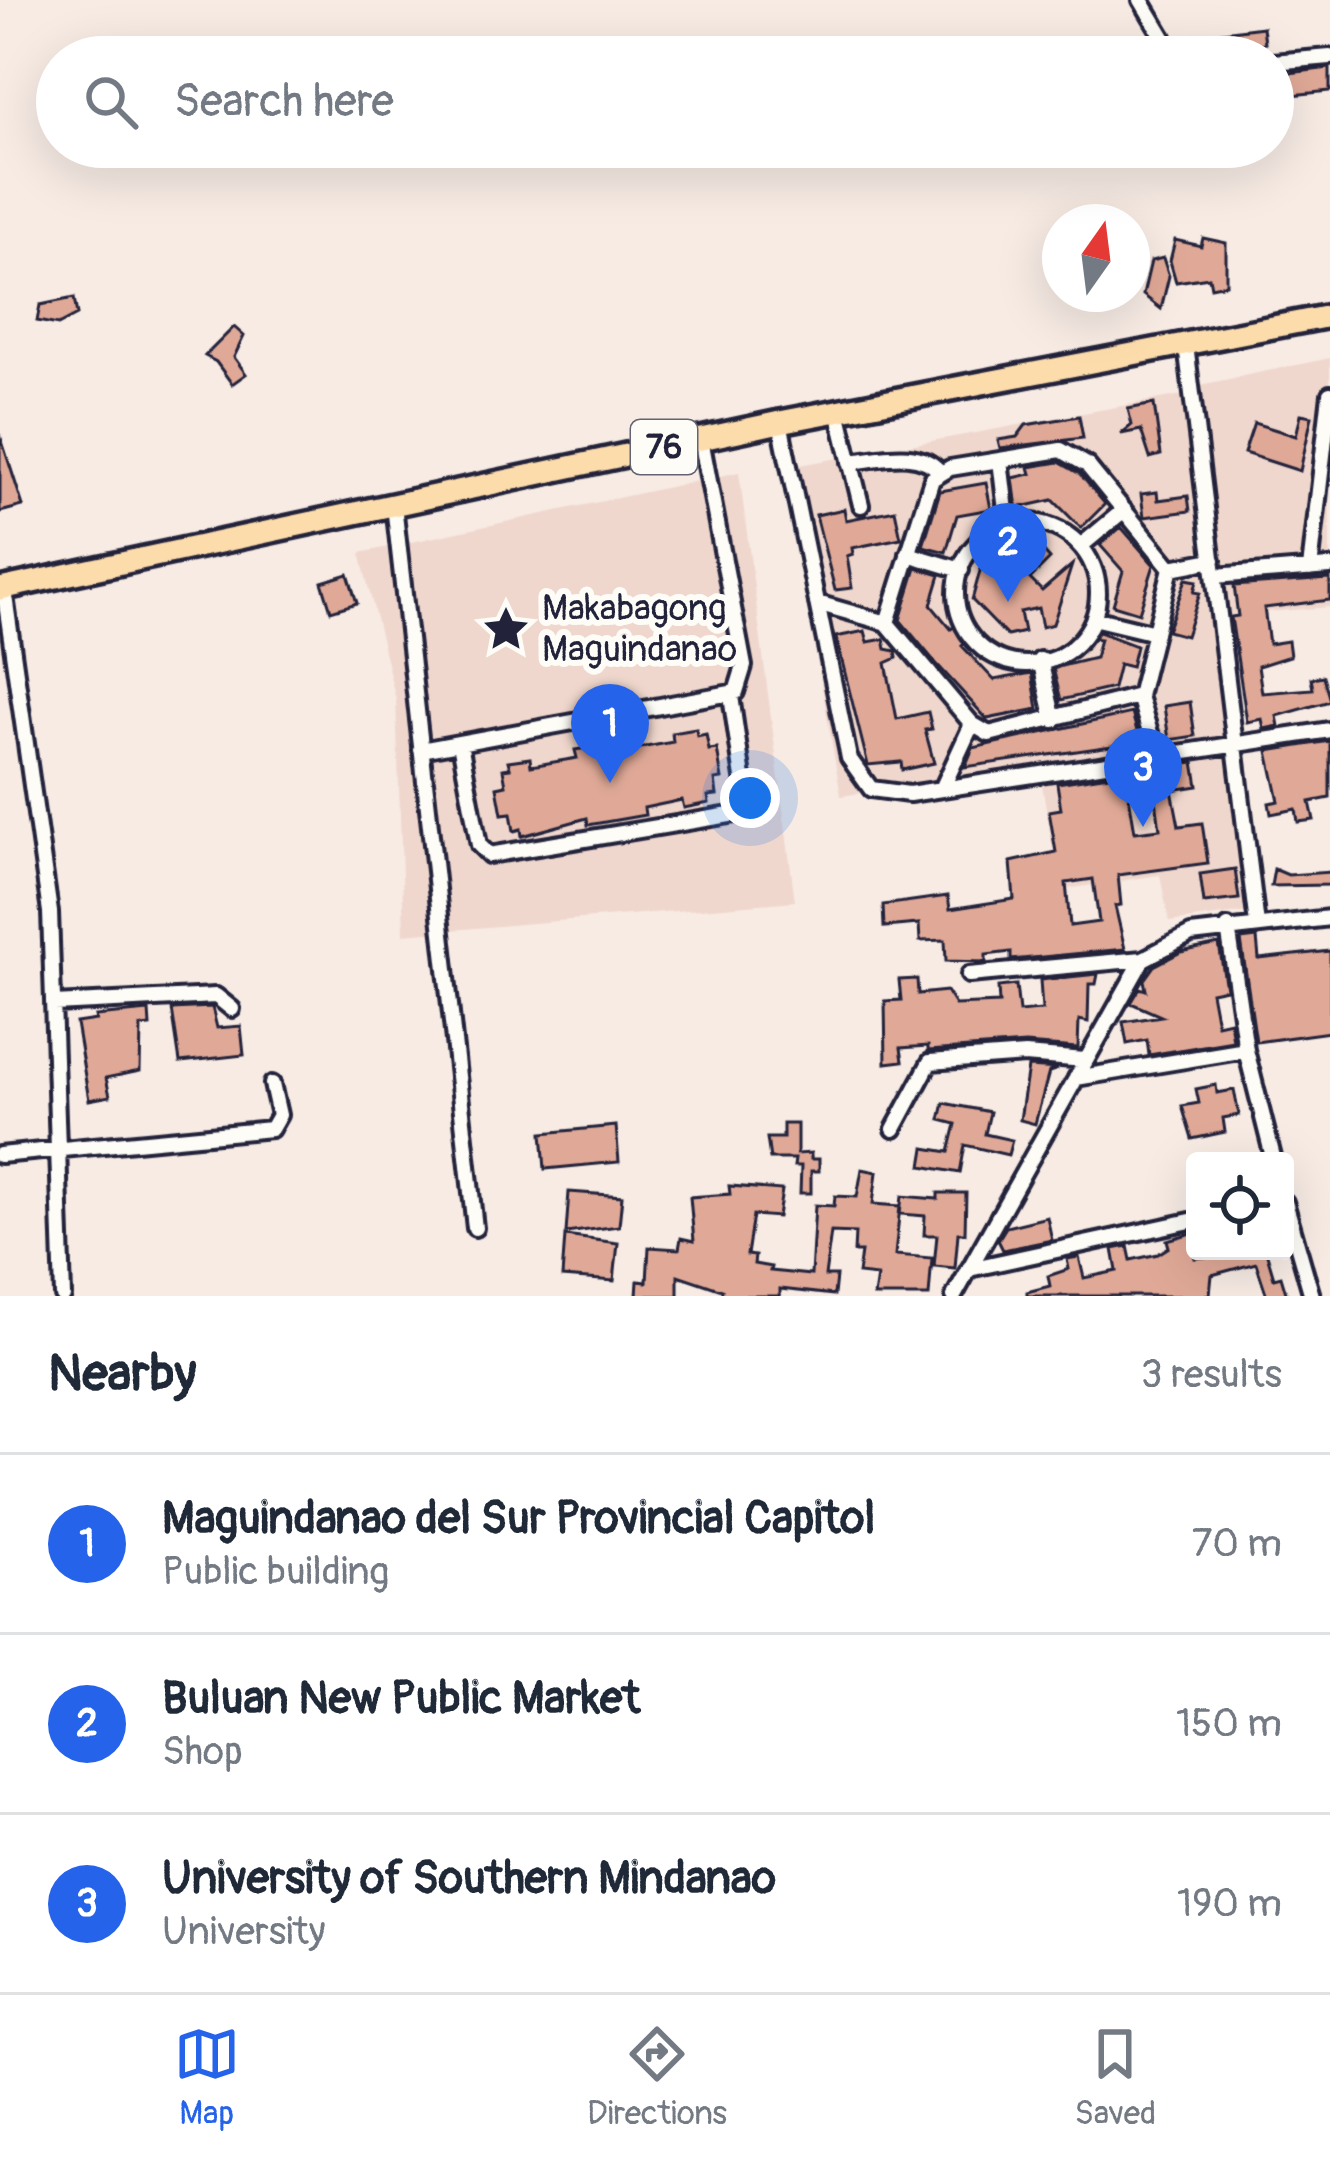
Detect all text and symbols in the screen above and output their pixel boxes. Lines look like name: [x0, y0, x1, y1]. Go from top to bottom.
search box: [36, 36, 1294, 168]
icon: search: [78, 69, 144, 135]
text: Search here: [174, 74, 394, 130]
north arrow: [1042, 204, 1150, 312]
road number: 76: [631, 420, 697, 474]
pin: 2: [969, 503, 1047, 602]
place label: Makabagong Maguindanao: [542, 586, 737, 672]
place icon: Makabagong Maguindanao: [481, 604, 531, 654]
pin: 1: [571, 684, 649, 783]
pin: 3: [1104, 728, 1182, 827]
your location: [720, 768, 780, 828]
map controls: [1186, 1152, 1294, 1260]
button: locate: [1186, 1152, 1294, 1260]
text: Nearby: [48, 1342, 196, 1406]
text: 3 results: [1141, 1350, 1282, 1399]
text: Maguindanao del Sur Provincial Capitol: [162, 1491, 875, 1547]
text: 1: [79, 1519, 95, 1568]
text: 70 m: [1192, 1519, 1282, 1568]
text: Public building: [162, 1547, 389, 1596]
text: Buluan New Public Market: [162, 1671, 640, 1727]
text: 2: [76, 1699, 98, 1748]
text: 150 m: [1176, 1699, 1282, 1748]
text: Shop: [162, 1727, 243, 1776]
text: University of Southern Mindanao: [162, 1851, 776, 1907]
text: 3: [76, 1879, 98, 1928]
text: 190 m: [1177, 1879, 1282, 1928]
text: University: [162, 1907, 325, 1956]
tab: Map: [174, 2021, 240, 2134]
tab: Directions: [587, 2021, 727, 2134]
tab: Saved: [1074, 2021, 1156, 2134]

